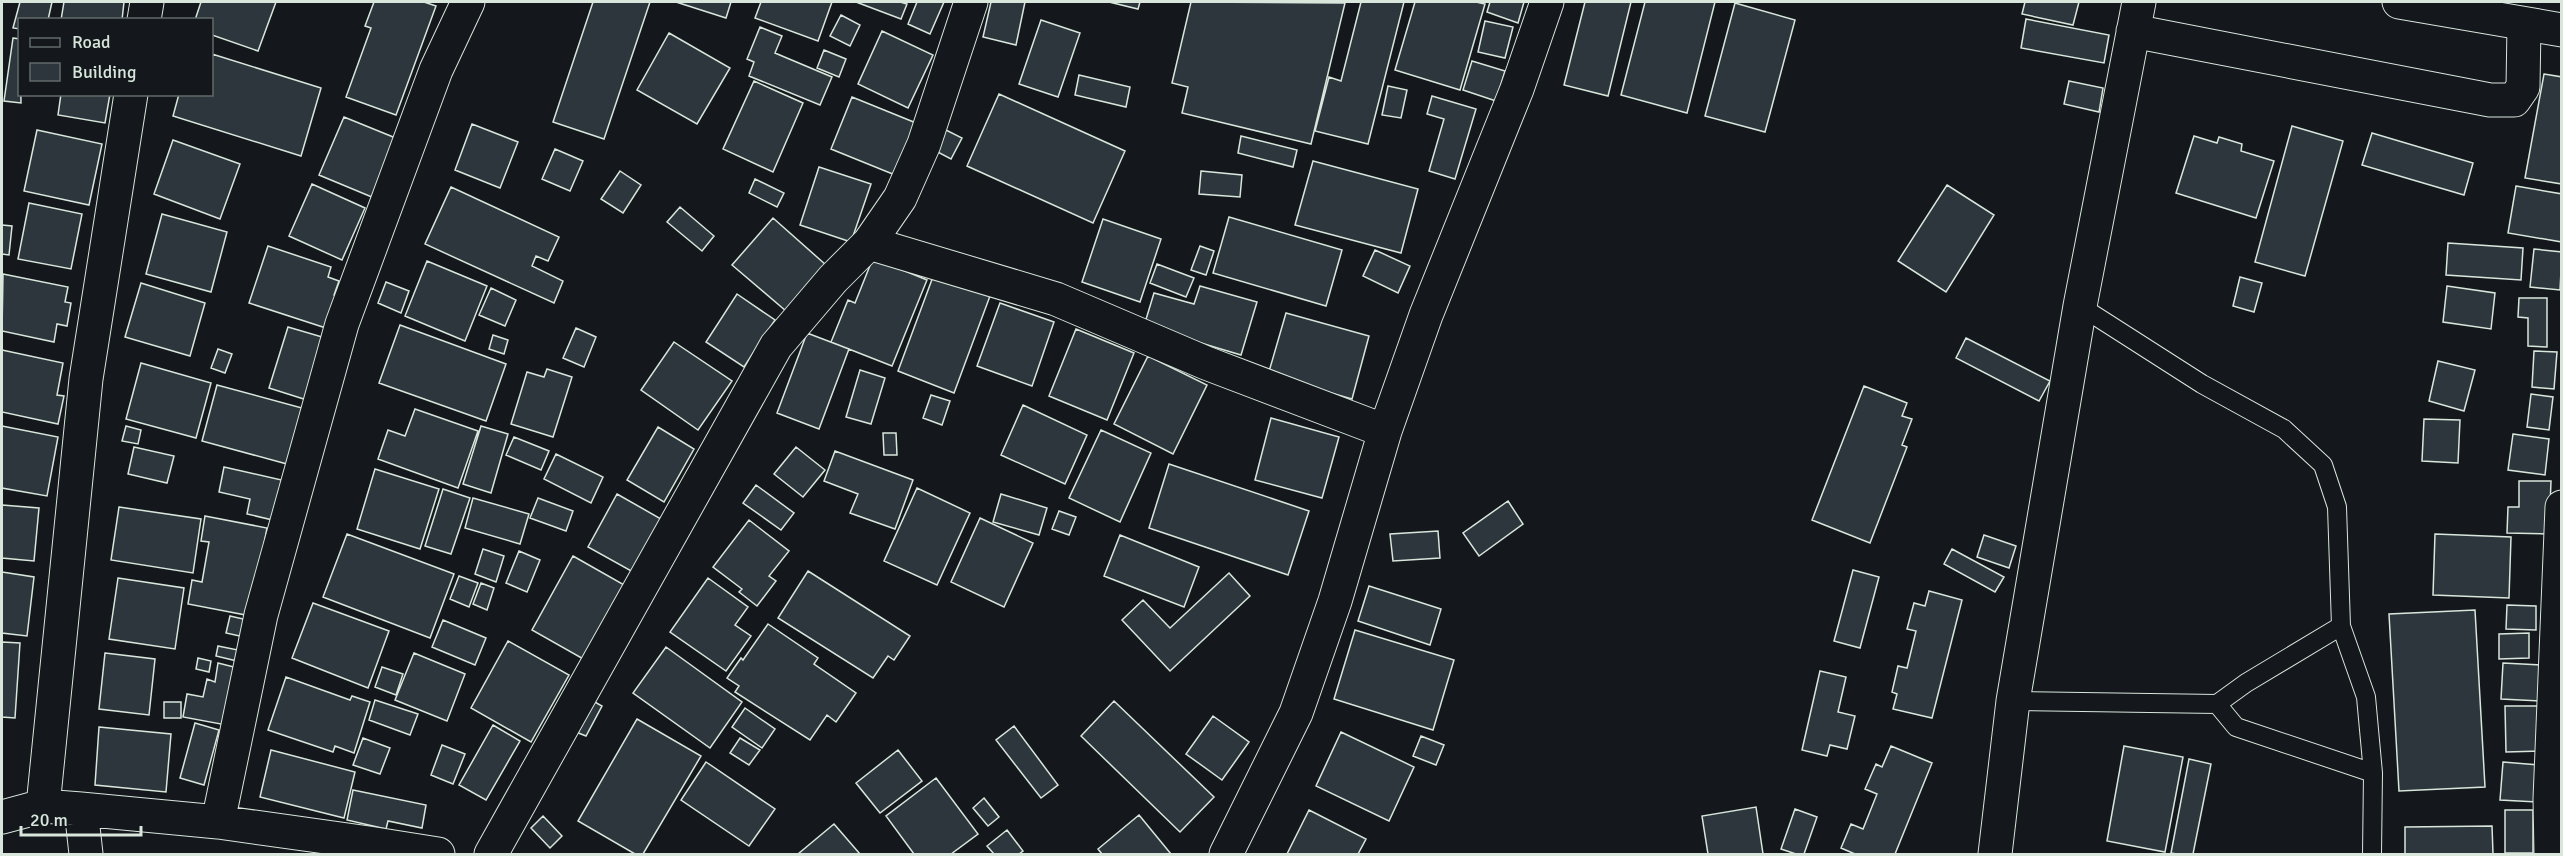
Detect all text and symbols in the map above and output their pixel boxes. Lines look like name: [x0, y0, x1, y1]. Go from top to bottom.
legend: [18, 18, 213, 96]
text: Road: [72, 31, 111, 53]
text: Building: [72, 61, 136, 83]
scale bar: [21, 799, 141, 837]
text: 20 m: [30, 809, 68, 831]

